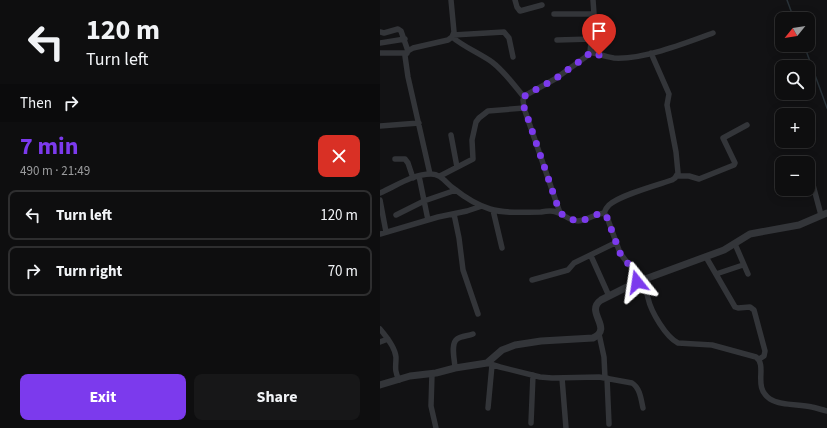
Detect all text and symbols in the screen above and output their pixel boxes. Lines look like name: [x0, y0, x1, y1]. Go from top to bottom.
text: 120 m: [86, 10, 160, 50]
north arrow: [775, 12, 815, 52]
map controls: [775, 12, 815, 196]
pin: [582, 14, 616, 55]
icon: left: [20, 16, 72, 68]
icon: arrive: [588, 20, 610, 42]
text: Turn left: [86, 47, 148, 72]
button: search: [775, 60, 815, 100]
icon: right: [60, 92, 82, 114]
text: Then: [20, 93, 52, 114]
button: +: [775, 108, 815, 148]
text: 7 min: [20, 129, 78, 164]
button: close: [318, 135, 360, 177]
button: −: [775, 156, 815, 196]
text: 490 m · 21:49: [20, 162, 90, 180]
icon: left: [22, 204, 44, 226]
text: Turn left: [56, 205, 112, 226]
text: 120 m: [320, 205, 358, 226]
icon: right: [22, 260, 44, 282]
text: Turn right: [56, 261, 122, 282]
text: 70 m: [328, 261, 358, 282]
position arrow: [616, 261, 658, 303]
button: Exit: [20, 374, 186, 420]
button: Share: [194, 374, 360, 420]

